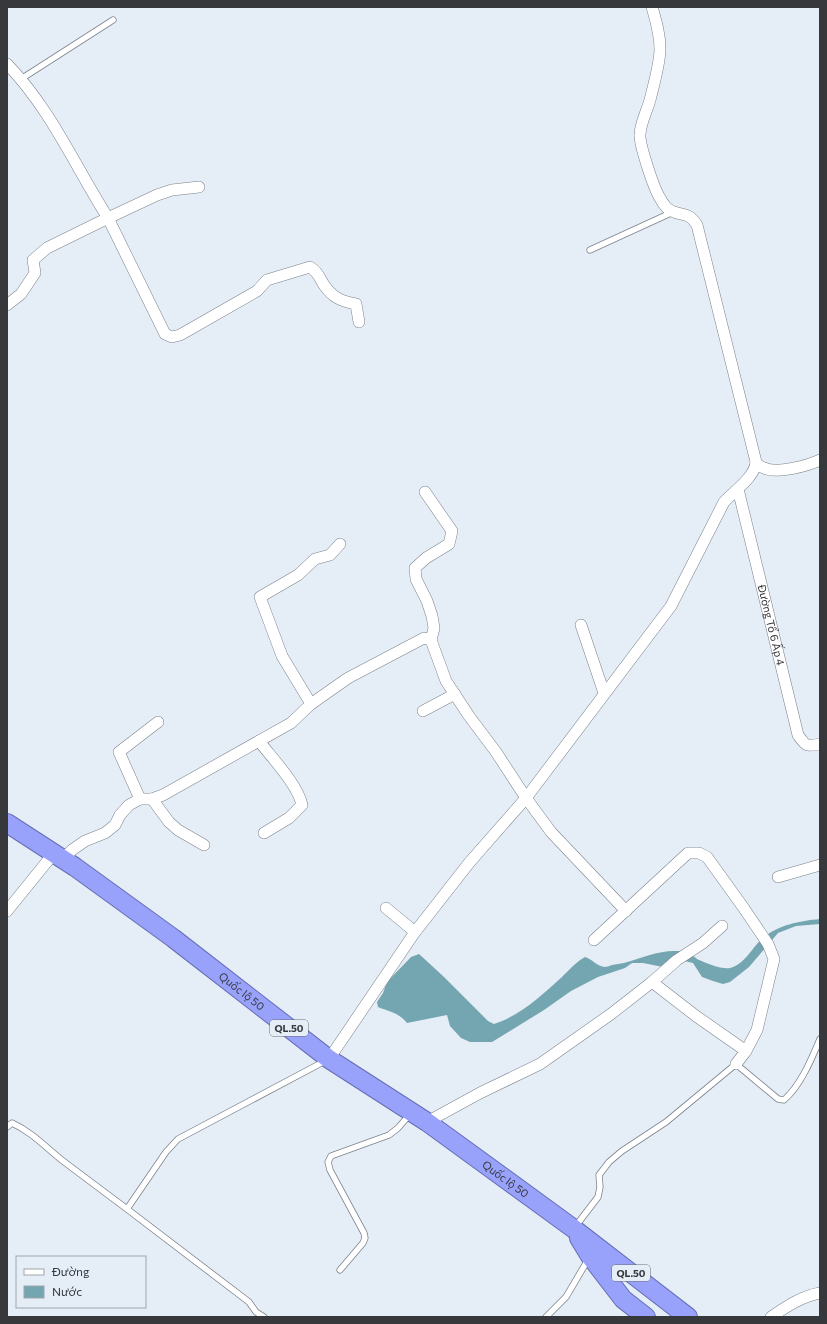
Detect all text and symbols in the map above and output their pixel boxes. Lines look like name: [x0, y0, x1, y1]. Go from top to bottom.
street label: Đường Tổ 6 Ấp 4: [755, 582, 788, 667]
street label: Quốc lộ 50: [217, 969, 267, 1013]
road number: QL.50: [270, 1020, 308, 1036]
street label: Quốc lộ 50: [480, 1157, 532, 1200]
legend: [16, 1256, 146, 1308]
text: Đường: [51, 1264, 90, 1278]
road number: QL.50: [612, 1265, 650, 1281]
text: Nước: [52, 1284, 82, 1298]

